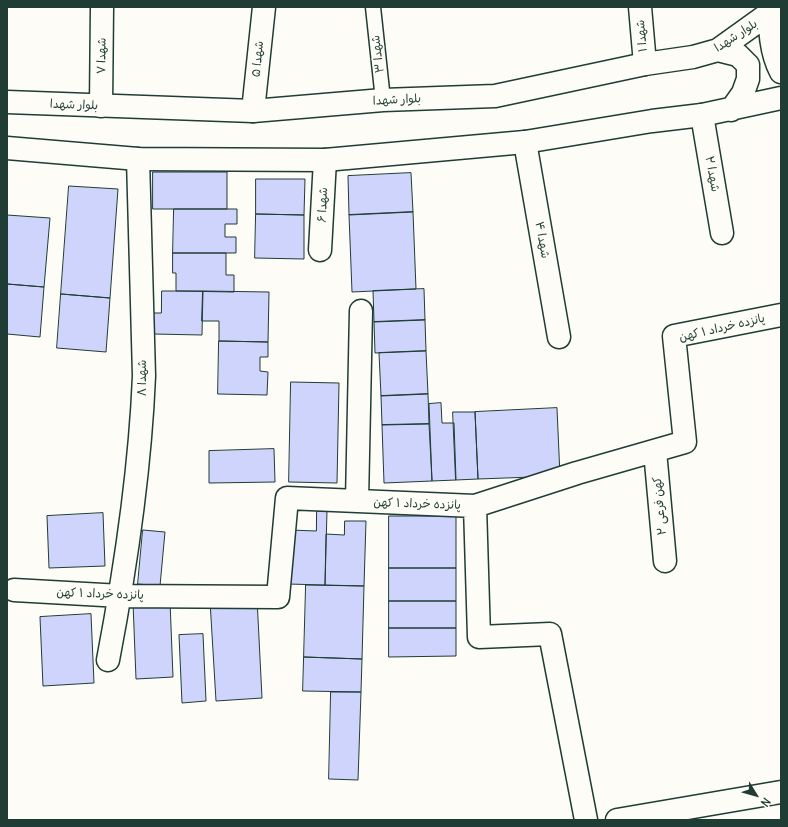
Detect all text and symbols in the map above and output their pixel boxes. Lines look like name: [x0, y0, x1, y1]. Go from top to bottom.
street label: بلوار شهدا: [712, 17, 760, 55]
street label: شهدا ۱: [633, 19, 651, 53]
street label: شهدا ۳: [369, 34, 387, 74]
street label: شهدا ۷: [94, 38, 110, 74]
street label: شهدا ۵: [249, 40, 267, 78]
street label: بلوار شهدا: [372, 92, 422, 108]
street label: بلوار شهدا: [50, 97, 98, 113]
street label: شهدا ۲: [702, 155, 722, 193]
street label: شهدا ۶: [315, 187, 331, 223]
street label: شهدا ۴: [532, 220, 552, 260]
street label: پانزده خرداد ۱ کهن: [678, 311, 766, 345]
street label: شهدا ۸: [136, 360, 150, 396]
street label: کهن فرعی ۲: [650, 476, 670, 536]
street label: پانزده خرداد ۱ کهن: [373, 495, 461, 513]
street label: پانزده خرداد ۱ کهن: [56, 585, 144, 603]
north arrow: [736, 775, 776, 815]
text: N: [758, 795, 773, 809]

